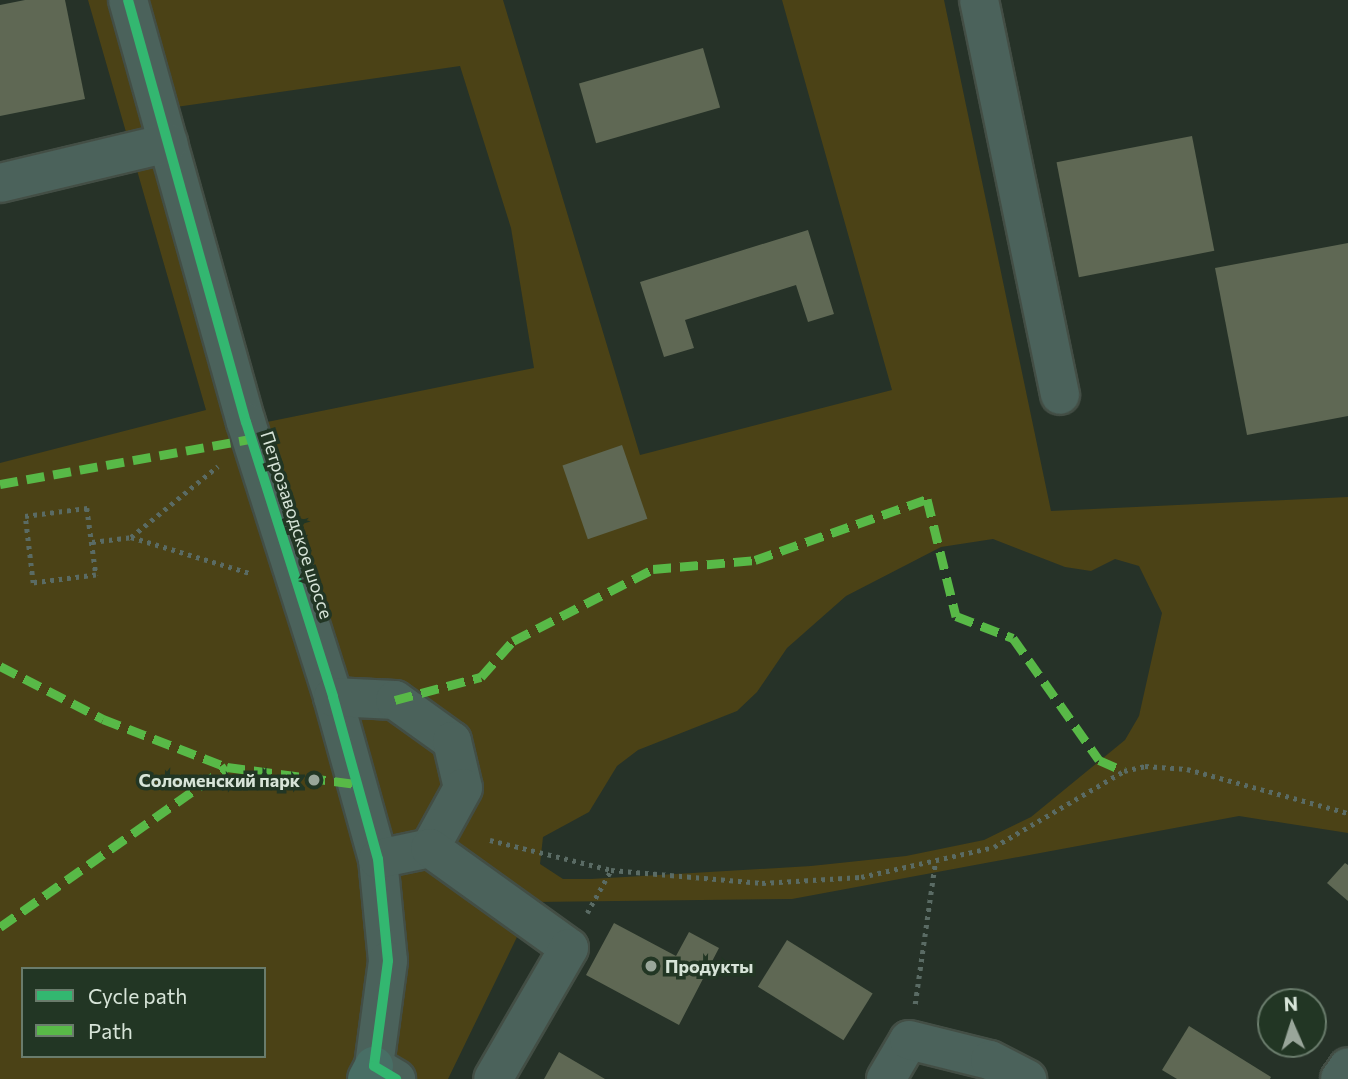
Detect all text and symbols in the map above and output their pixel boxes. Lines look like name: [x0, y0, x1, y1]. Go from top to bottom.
street label: Петрозаводское шоссе: [256, 428, 338, 622]
place label: Соломенский парк: [138, 769, 300, 791]
marker: Соломенский парк: [306, 772, 322, 788]
place label: Продукты: [665, 955, 753, 977]
marker: Продукты: [643, 958, 659, 974]
legend: [21, 967, 266, 1058]
text: Cycle path: [88, 983, 187, 1008]
north arrow: [1257, 988, 1327, 1058]
text: N: [1283, 992, 1299, 1015]
text: Path: [88, 1018, 133, 1043]

